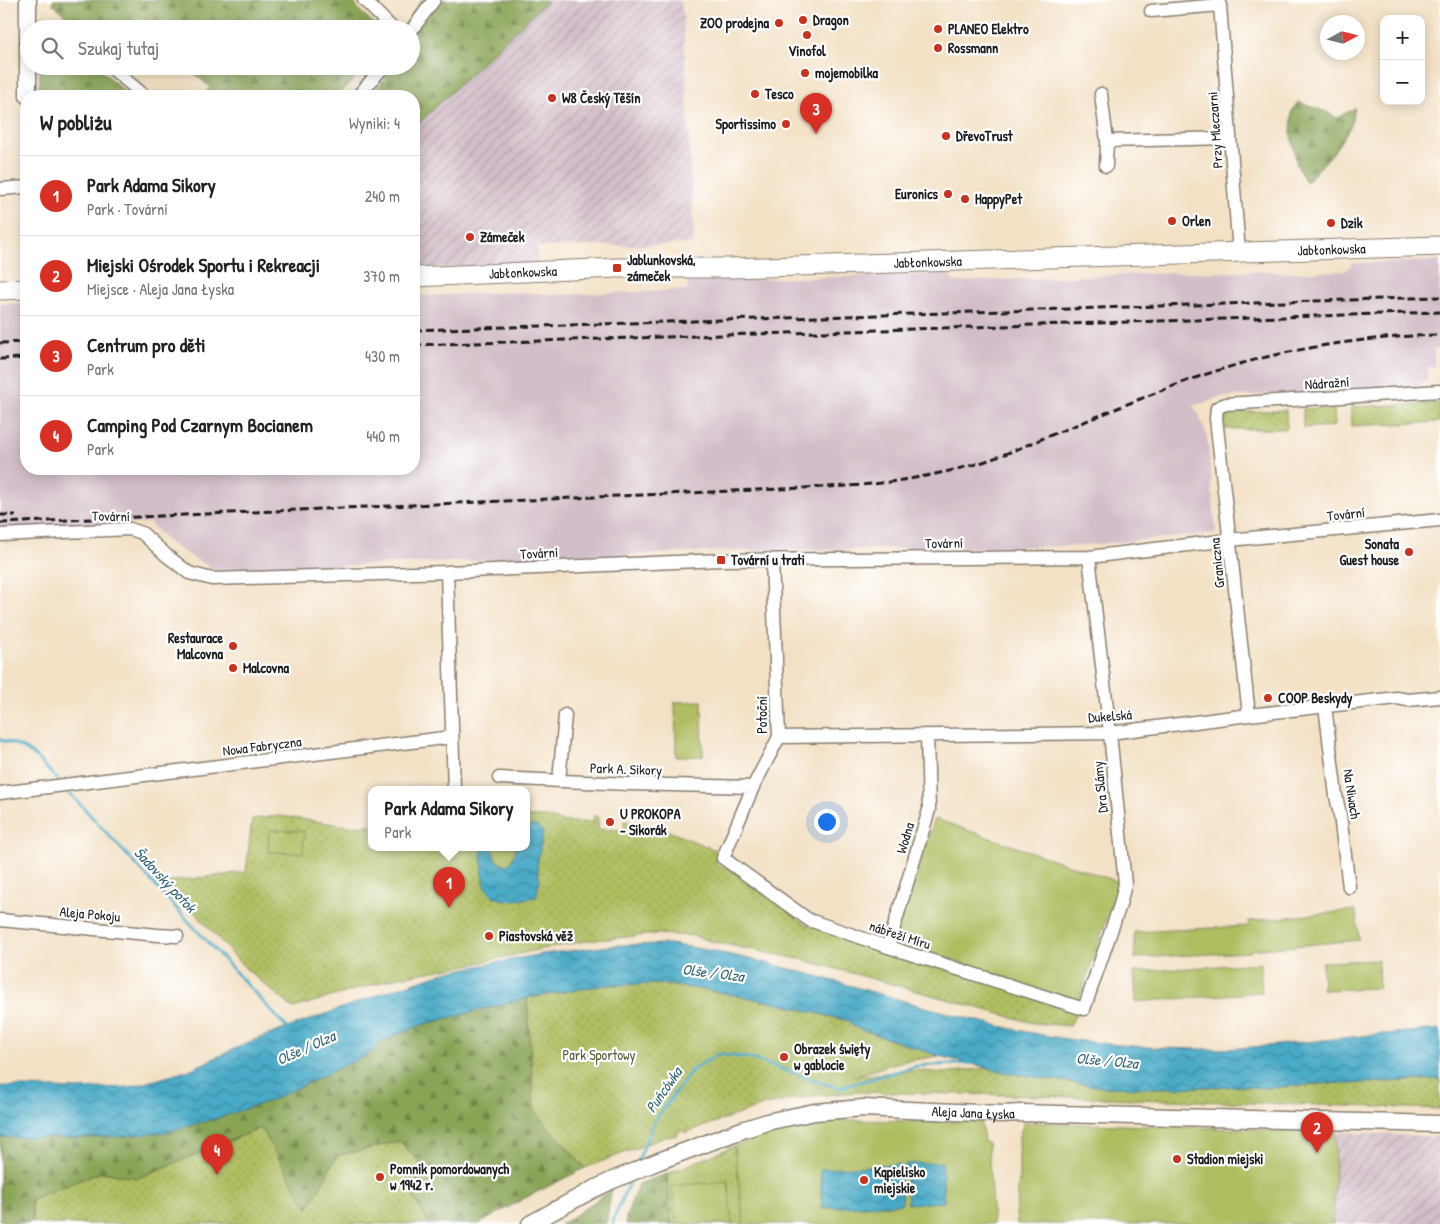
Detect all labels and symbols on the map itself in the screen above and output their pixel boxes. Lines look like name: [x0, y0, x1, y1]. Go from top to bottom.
place label: Dragon: [813, 10, 849, 31]
place label: ZOO prodejna: [700, 13, 769, 34]
marker: Dragon: [797, 14, 809, 26]
north arrow: [1320, 15, 1365, 60]
marker: ZOO prodejna: [773, 17, 785, 29]
place label: PLANEO Elektro: [948, 19, 1029, 38]
marker: PLANEO Elektro: [932, 23, 944, 35]
marker: Vinofol: [801, 29, 813, 41]
place label: Rossmann: [948, 38, 998, 57]
place label: Vinofol: [788, 41, 826, 60]
marker: Rossmann: [932, 42, 944, 54]
place label: mojemobilka: [815, 63, 879, 83]
marker: mojemobilka: [799, 67, 811, 79]
place label: Tesco: [764, 84, 794, 103]
place label: W8 Český Těšín: [562, 88, 640, 109]
marker: Tesco: [749, 88, 761, 100]
street label: Przy Mleczarni: [1202, 91, 1228, 169]
marker: W8 Český Těšín: [546, 92, 558, 104]
pin: 3: [800, 93, 832, 134]
place label: Sportissimo: [716, 114, 776, 135]
marker: Sportissimo: [780, 118, 792, 130]
place label: DřevoTrust: [956, 126, 1014, 145]
marker: DřevoTrust: [940, 130, 952, 142]
place label: Euronics: [895, 184, 939, 203]
marker: Euronics: [942, 188, 954, 200]
place label: HappyPet: [975, 189, 1023, 210]
marker: HappyPet: [959, 193, 971, 205]
place label: Orlen: [1182, 211, 1211, 230]
place label: Dzik: [1341, 213, 1363, 232]
marker: Orlen: [1166, 215, 1178, 227]
marker: Dzik: [1325, 217, 1337, 229]
place label: Zámeček: [480, 227, 525, 246]
marker: Zámeček: [464, 231, 476, 243]
street label: Jabłonkowska: [1297, 238, 1366, 259]
place label: Jablunkovská, zámeček: [627, 250, 696, 285]
street label: Jabłonkowska: [893, 251, 963, 272]
street label: Jabłonkowska: [488, 261, 558, 283]
marker: Jablunkovská, zámeček: [611, 262, 623, 274]
street label: Nádražní: [1304, 371, 1350, 394]
street label: Tovární: [1326, 502, 1366, 525]
street label: Tovární: [92, 506, 130, 525]
street label: Tovární: [925, 533, 963, 552]
place label: Sonata Guest house: [1340, 534, 1399, 569]
street label: Graniczna: [1204, 537, 1229, 589]
street label: Tovární: [519, 542, 559, 563]
marker: Sonata Guest house: [1403, 546, 1415, 558]
place label: Tovární u trati: [730, 550, 805, 569]
marker: Tovární u trati: [715, 554, 727, 566]
place label: Restaurace Malcovna: [168, 628, 223, 663]
marker: Restaurace Malcovna: [227, 640, 239, 652]
place label: Malcovna: [243, 658, 290, 677]
marker: Malcovna: [227, 662, 239, 674]
place label: COOP Beskydy: [1278, 688, 1352, 709]
marker: COOP Beskydy: [1262, 692, 1274, 704]
street label: Potoční: [752, 696, 771, 734]
street label: Dukelská: [1087, 704, 1133, 727]
street label: Nowa Fabryczna: [221, 731, 303, 761]
street label: Park A. Sikory: [590, 758, 662, 780]
street label: Dra Slámy: [1087, 760, 1113, 814]
street label: Na Niwach: [1339, 768, 1366, 820]
place label: U PROKOPA - Sikorák: [620, 804, 681, 839]
your location: [814, 809, 840, 835]
marker: U PROKOPA - Sikorák: [604, 816, 616, 828]
street label: Wodna: [891, 820, 918, 856]
water label: Šadovský potok: [130, 842, 202, 918]
pin: 1: [433, 867, 465, 908]
street label: Aleja Pokoju: [59, 901, 122, 927]
street label: nábřeží Míru: [867, 916, 934, 953]
place label: Piastovská věž: [499, 926, 573, 945]
marker: Piastovská věž: [483, 930, 495, 942]
water label: Olše / Olza: [681, 958, 747, 987]
water label: Olše / Olza: [273, 1024, 340, 1070]
place label: Obrazek święty w gablocie: [794, 1039, 870, 1076]
park label: Park Sportowy: [563, 1045, 636, 1065]
water label: Olše / Olza: [1075, 1047, 1141, 1074]
marker: Obrazek święty w gablocie: [778, 1051, 790, 1063]
water label: Puńcówka: [640, 1061, 688, 1117]
street label: Aleja Jana Łyska: [931, 1101, 1015, 1124]
pin: 2: [1301, 1112, 1333, 1153]
pin: 4: [201, 1134, 233, 1175]
place label: Stadion miejski: [1187, 1149, 1263, 1169]
marker: Stadion miejski: [1171, 1153, 1183, 1165]
place label: Pomnik pomordowanych w 1942 r.: [390, 1159, 509, 1194]
place label: Kąpielisko miejskie: [874, 1162, 926, 1198]
marker: Pomnik pomordowanych w 1942 r.: [374, 1171, 386, 1183]
marker: Kąpielisko miejskie: [858, 1174, 870, 1186]

